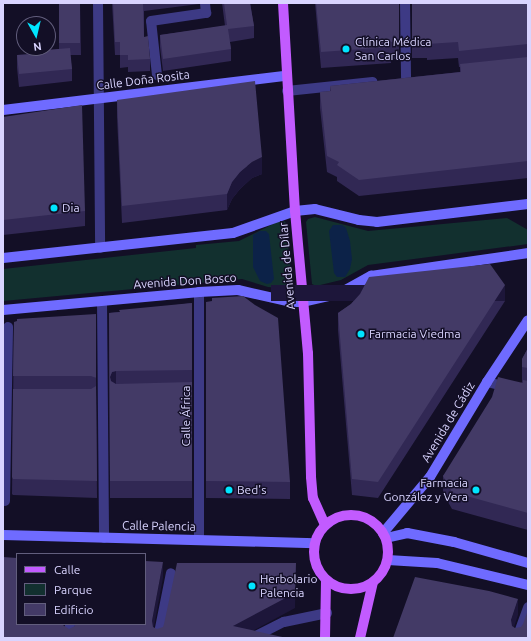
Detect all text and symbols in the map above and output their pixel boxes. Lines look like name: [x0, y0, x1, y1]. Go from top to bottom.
north arrow: [16, 16, 56, 56]
place label: Clínica Médica San Carlos: [355, 35, 431, 63]
text: N: [33, 40, 42, 53]
marker: Clínica Médica San Carlos: [340, 43, 352, 55]
street label: Calle Doña Rosita: [96, 67, 190, 93]
place label: Dia: [62, 201, 80, 215]
marker: Dia: [49, 203, 59, 213]
street label: Avenida de Dílar: [276, 222, 298, 310]
street label: Avenida Don Bosco: [133, 270, 237, 292]
place label: Farmacia Viedma: [369, 327, 461, 341]
marker: Farmacia Viedma: [356, 329, 366, 339]
street label: Avenida de Cádiz: [418, 379, 478, 465]
street label: Calle África: [179, 386, 193, 446]
place label: Farmacia González y Vera: [383, 476, 468, 504]
place label: Bed's: [237, 483, 266, 497]
marker: Bed's: [224, 485, 234, 495]
marker: Farmacia González y Vera: [471, 485, 481, 495]
street label: Calle Palencia: [122, 518, 196, 534]
legend: [16, 553, 146, 625]
text: Calle: [54, 563, 80, 576]
place label: Herbolario Palencia: [260, 572, 317, 600]
marker: Herbolario Palencia: [247, 581, 257, 591]
text: Parque: [54, 583, 92, 596]
text: Edificio: [54, 603, 94, 616]

